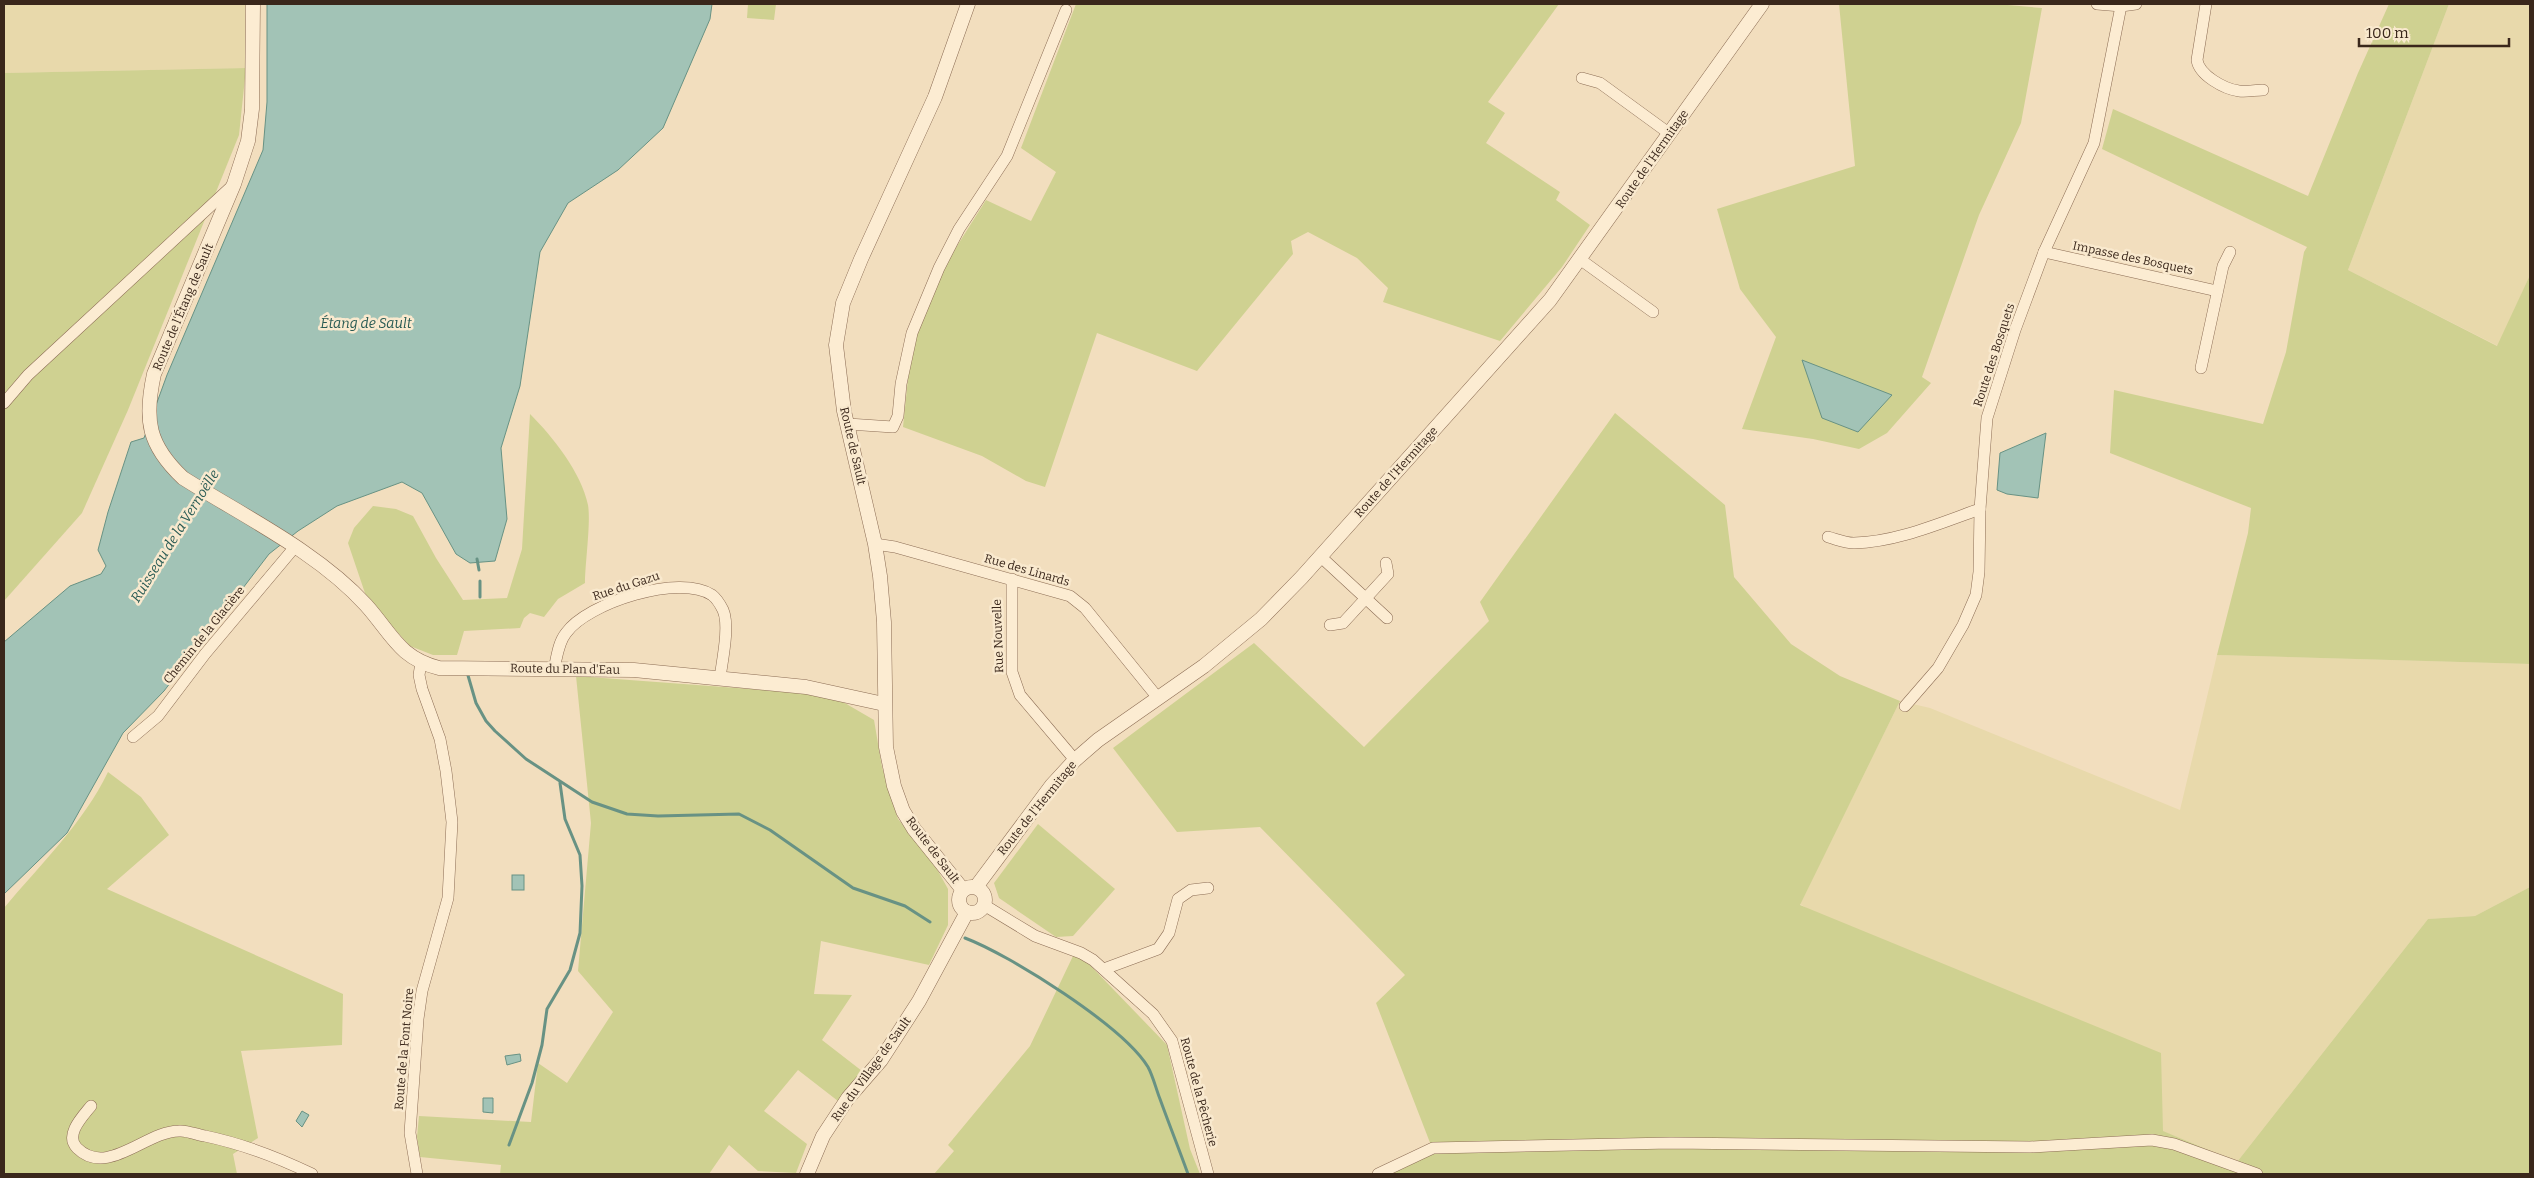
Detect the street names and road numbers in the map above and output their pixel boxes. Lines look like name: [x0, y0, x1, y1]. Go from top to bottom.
street label: Route de l'Hermitage: [1613, 107, 1691, 211]
street label: Impasse des Bosquets: [2071, 238, 2195, 278]
street label: Route de l'Étang de Sault: [149, 240, 216, 373]
street label: Route des Bosquets: [1971, 301, 2017, 409]
street label: Route de Sault: [837, 405, 869, 487]
street label: Route de l'Hermitage: [1352, 424, 1440, 520]
street label: Rue des Linards: [983, 551, 1071, 589]
street label: Rue du Gazu: [591, 568, 662, 603]
street label: Chemin de la Glacière: [160, 584, 248, 686]
street label: Rue Nouvelle: [990, 599, 1006, 673]
street label: Route du Plan d'Eau: [510, 661, 621, 677]
street label: Route de l'Hermitage: [995, 758, 1079, 858]
street label: Route de Sault: [903, 814, 963, 887]
street label: Route de la Font Noire: [392, 987, 416, 1111]
street label: Rue du Village de Sault: [828, 1013, 914, 1124]
street label: Route de la Pêcherie: [1178, 1036, 1220, 1148]

